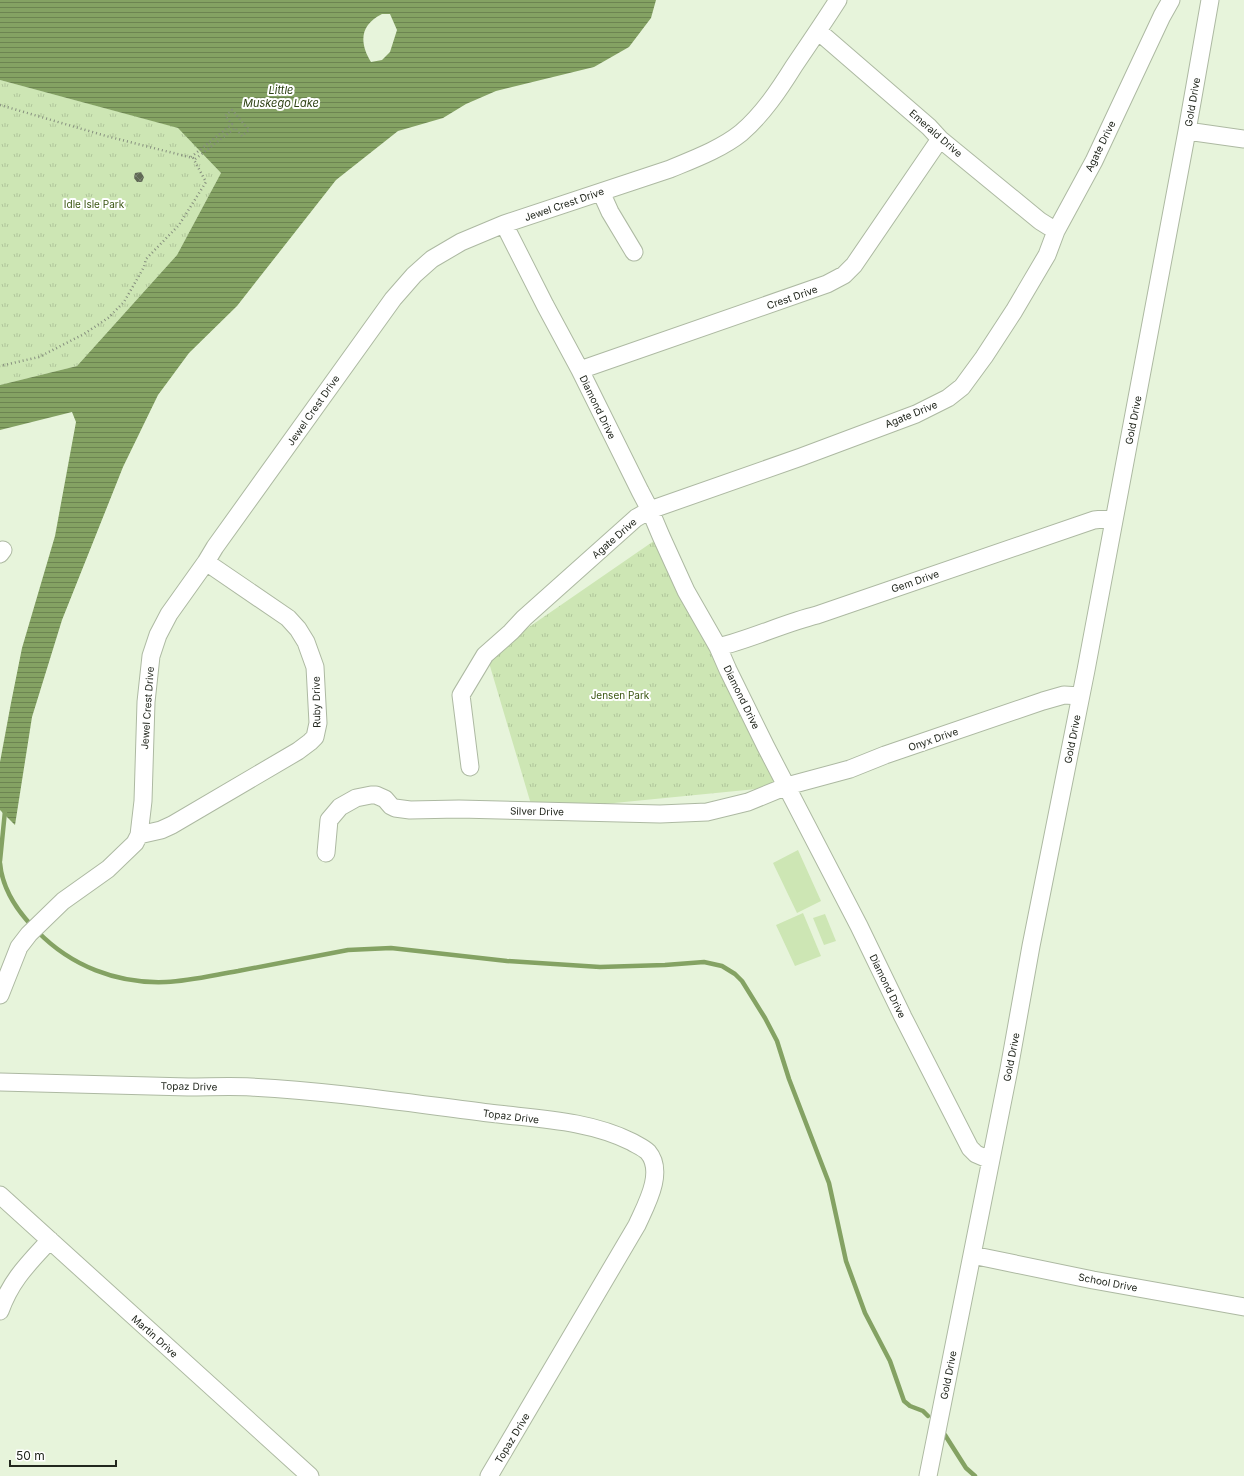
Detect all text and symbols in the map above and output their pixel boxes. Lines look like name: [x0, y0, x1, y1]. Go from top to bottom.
street label: Gold Drive: [1182, 76, 1202, 127]
water label: Little Muskego Lake: [243, 83, 319, 110]
street label: Emerald Drive: [907, 107, 965, 159]
street label: Agate Drive: [1082, 118, 1118, 173]
street label: Jewel Crest Drive: [523, 185, 606, 223]
park label: Idle Isle Park: [64, 198, 125, 210]
street label: Crest Drive: [765, 283, 819, 311]
street label: Jewel Crest Drive: [284, 372, 342, 448]
street label: Diamond Drive: [577, 373, 619, 441]
street label: Gold Drive: [1122, 394, 1144, 446]
street label: Agate Drive: [883, 398, 939, 430]
street label: Agate Drive: [589, 515, 639, 561]
street label: Gem Drive: [890, 567, 941, 595]
street label: Diamond Drive: [721, 663, 763, 731]
street label: Jewel Crest Drive: [138, 666, 156, 750]
street label: Ruby Drive: [310, 676, 322, 728]
park label: Jensen Park: [591, 689, 650, 701]
street label: Gold Drive: [1061, 713, 1083, 765]
street label: Onyx Drive: [906, 725, 960, 753]
street label: Silver Drive: [510, 805, 564, 817]
street label: Diamond Drive: [867, 952, 909, 1020]
street label: Gold Drive: [1000, 1031, 1022, 1083]
street label: Topaz Drive: [161, 1080, 218, 1092]
street label: Topaz Drive: [482, 1107, 540, 1125]
street label: School Drive: [1077, 1270, 1139, 1294]
street label: Martin Drive: [130, 1312, 181, 1360]
street label: Gold Drive: [937, 1349, 959, 1401]
street label: Topaz Drive: [492, 1410, 532, 1465]
scale bar: [10, 1442, 116, 1468]
text: 50 m: [16, 1448, 45, 1463]

